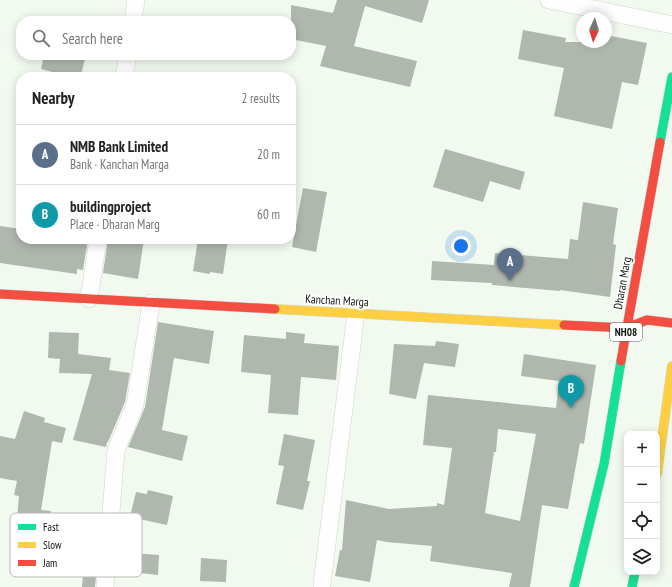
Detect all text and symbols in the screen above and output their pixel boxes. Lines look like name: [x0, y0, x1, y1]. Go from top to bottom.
north arrow: [576, 12, 612, 48]
search box: [16, 16, 296, 60]
icon: search: [30, 27, 52, 49]
text: Search here: [62, 29, 123, 48]
text: Nearby: [32, 87, 75, 109]
text: 2 results: [241, 90, 280, 107]
text: NMB Bank Limited: [70, 137, 168, 156]
text: A: [42, 146, 48, 163]
text: 20 m: [257, 146, 280, 163]
text: Bank · Kanchan Marga: [70, 156, 169, 173]
text: buildingproject: [70, 197, 151, 216]
text: B: [42, 206, 48, 223]
text: 60 m: [257, 206, 280, 223]
text: Place · Dharan Marg: [70, 216, 160, 233]
your location: [451, 236, 471, 256]
pin: A: [497, 248, 523, 281]
street label: Dharan Marg: [610, 256, 634, 310]
street label: Kanchan Marga: [305, 291, 369, 309]
road number: NH08: [610, 323, 642, 341]
pin: B: [558, 375, 584, 408]
map controls: [624, 431, 660, 575]
button: +: [624, 431, 660, 467]
button: −: [624, 467, 660, 503]
button: locate: [624, 503, 660, 539]
legend: [10, 513, 142, 577]
text: Fast: [43, 520, 59, 534]
text: Slow: [43, 538, 62, 552]
button: layers: [624, 539, 660, 575]
text: Jam: [42, 556, 57, 570]

